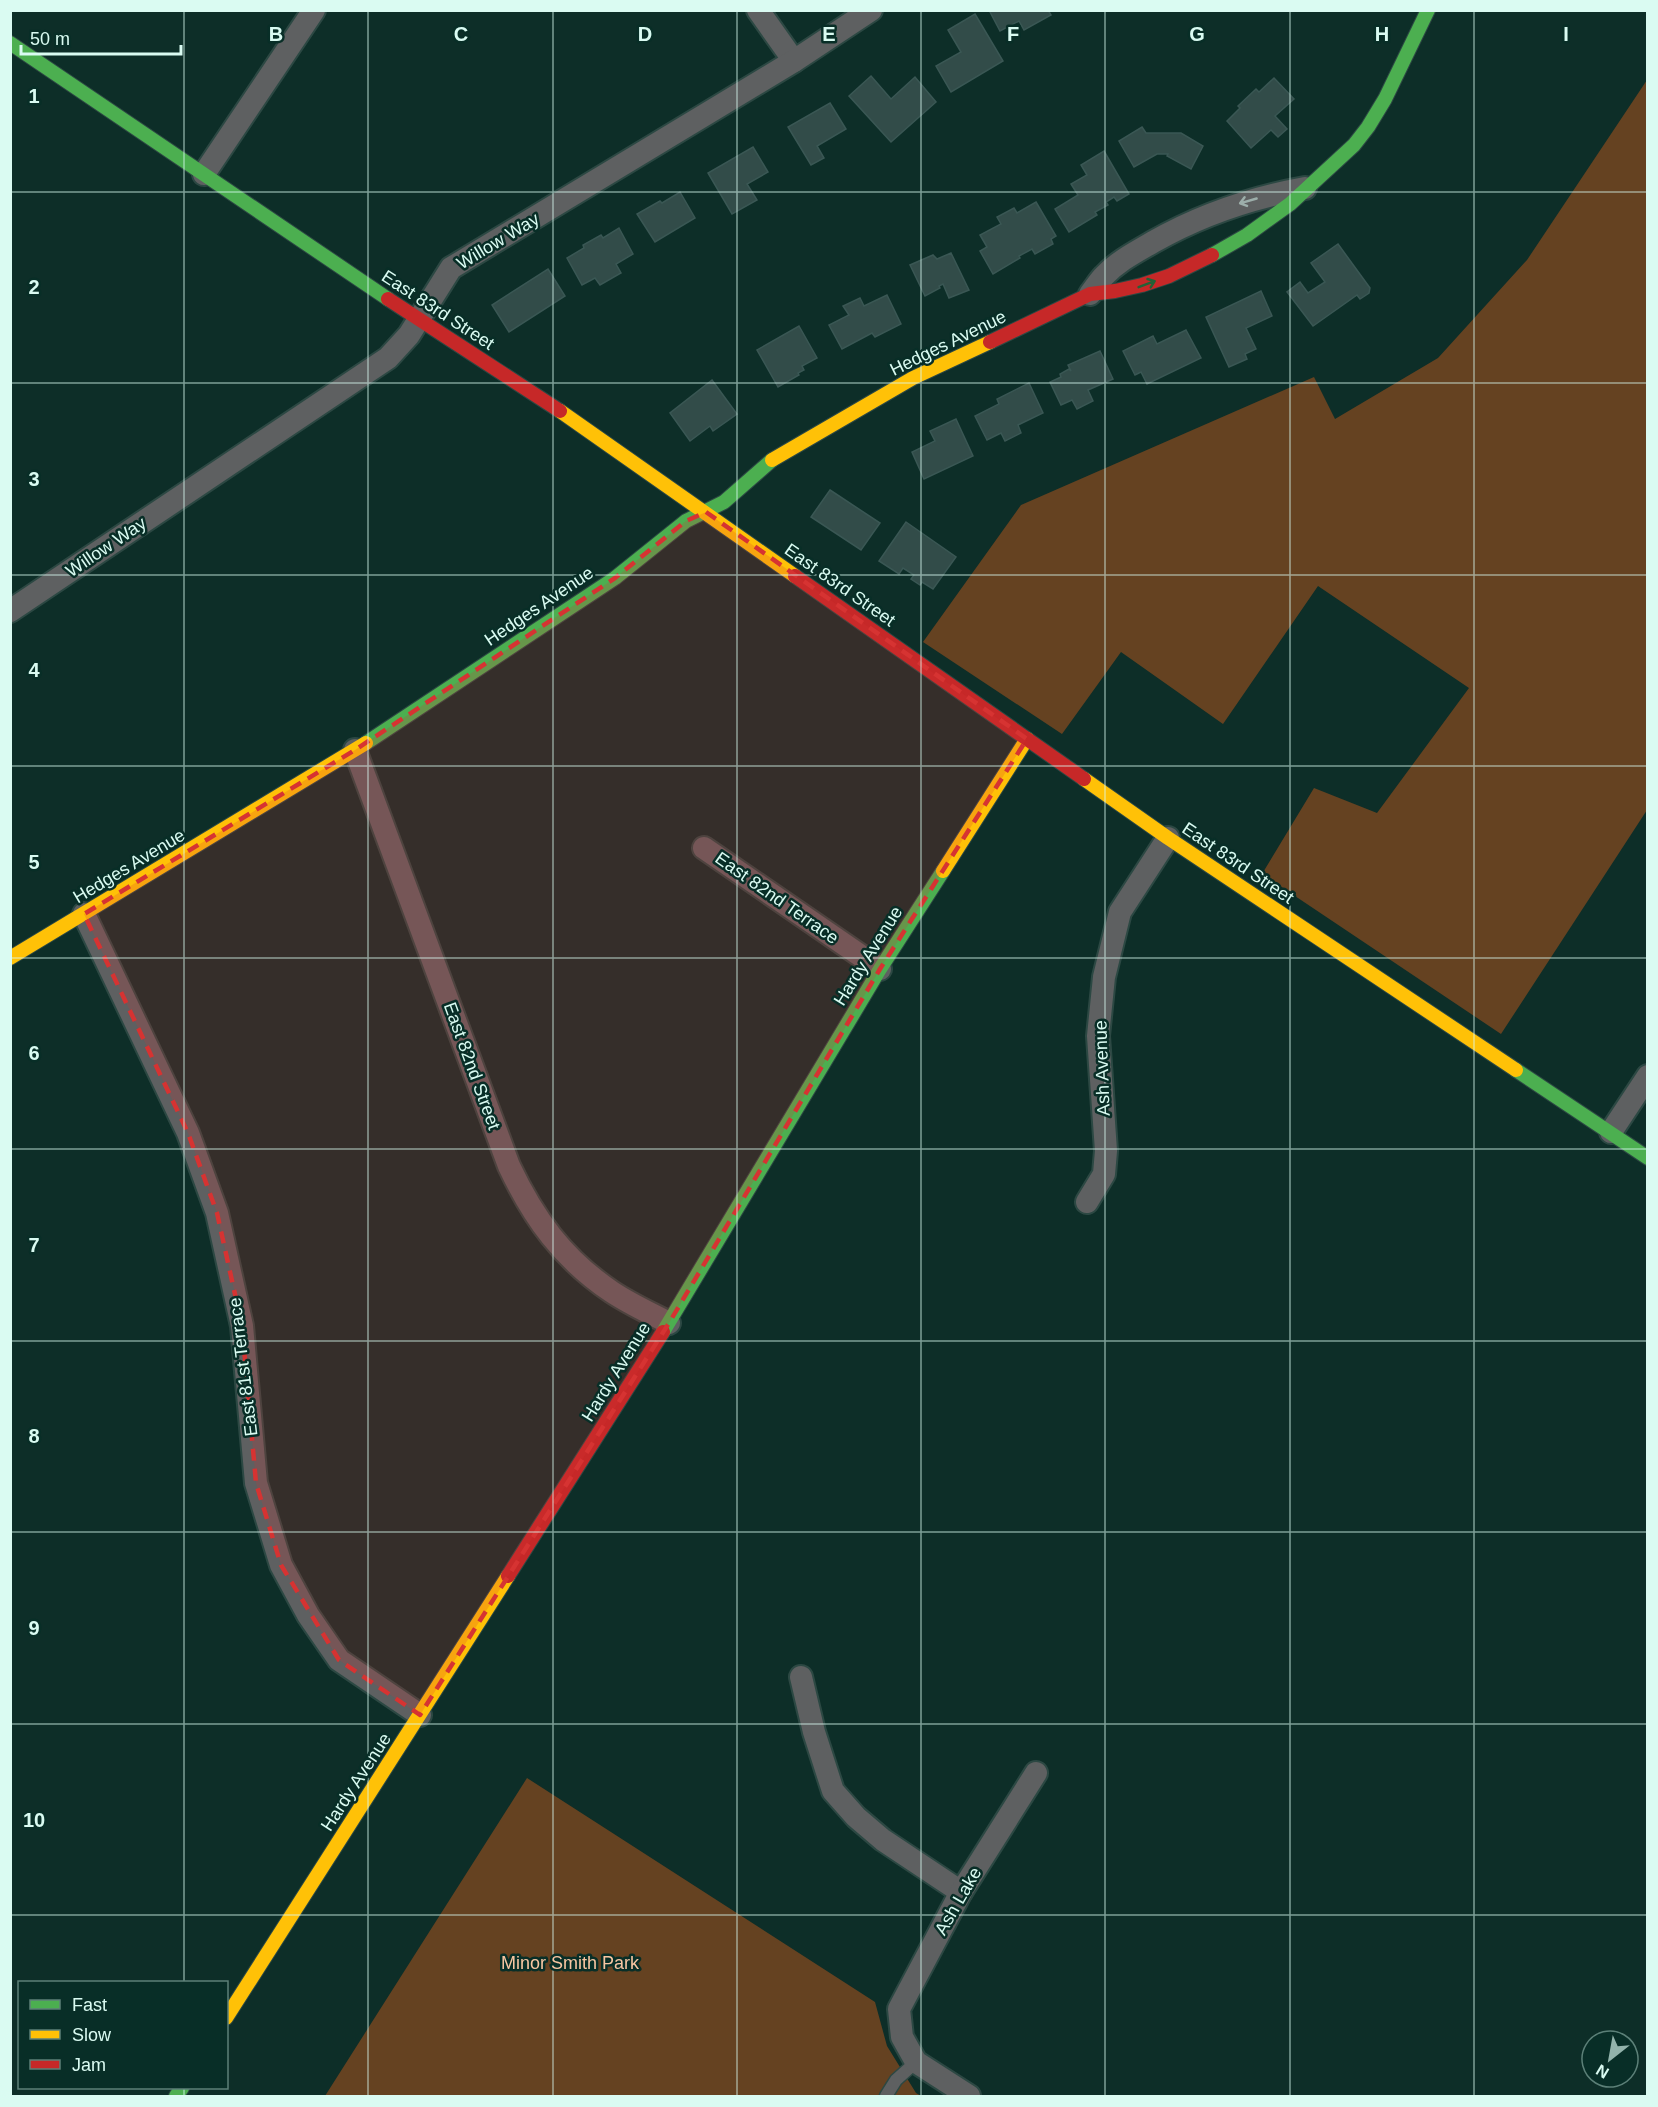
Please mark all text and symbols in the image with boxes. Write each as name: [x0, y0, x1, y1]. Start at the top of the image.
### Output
scale bar: [21, 18, 182, 56]
text: B: [269, 23, 283, 45]
text: C: [454, 23, 468, 45]
text: D: [638, 23, 652, 45]
text: E: [822, 23, 836, 45]
text: F: [1007, 23, 1019, 45]
text: G: [1189, 23, 1205, 45]
text: H: [1375, 23, 1389, 45]
text: I: [1563, 23, 1569, 45]
text: 50 m: [30, 29, 70, 49]
text: 1: [28, 85, 40, 107]
one-way arrow: [1239, 196, 1258, 207]
street label: Willow Way: [453, 209, 543, 273]
street label: East 83rd Street: [378, 266, 498, 354]
text: 2: [28, 276, 40, 298]
one-way arrow: [1138, 278, 1156, 289]
street label: Hedges Avenue: [887, 306, 1009, 380]
text: 3: [28, 468, 40, 490]
street label: Willow Way: [62, 513, 150, 581]
street label: East 83rd Street: [781, 540, 899, 630]
street label: Hedges Avenue: [481, 562, 597, 650]
text: 4: [28, 659, 40, 681]
street label: East 83rd Street: [1178, 818, 1298, 908]
street label: Hedges Avenue: [70, 825, 188, 907]
street label: East 82nd Terrace: [712, 848, 842, 948]
text: 5: [28, 851, 40, 873]
street label: Hardy Avenue: [830, 903, 906, 1009]
street label: East 82nd Street: [440, 1000, 504, 1132]
street label: Ash Avenue: [1090, 1020, 1114, 1116]
text: 6: [28, 1042, 40, 1064]
text: 7: [28, 1234, 40, 1256]
street label: East 81st Terrace: [225, 1296, 261, 1438]
street label: Hardy Avenue: [578, 1319, 654, 1425]
text: 8: [28, 1425, 40, 1447]
text: 9: [28, 1617, 40, 1639]
street label: Hardy Avenue: [317, 1729, 395, 1835]
text: 10: [23, 1809, 45, 1831]
street label: Ash Lake: [931, 1863, 985, 1939]
park label: Minor Smith Park: [501, 1953, 640, 1973]
legend: [18, 1981, 228, 2089]
text: Fast: [72, 1995, 107, 2015]
text: Slow: [72, 2025, 112, 2045]
north arrow: [1580, 2029, 1640, 2089]
text: Jam: [72, 2055, 106, 2075]
text: N: [1593, 2061, 1612, 2082]

